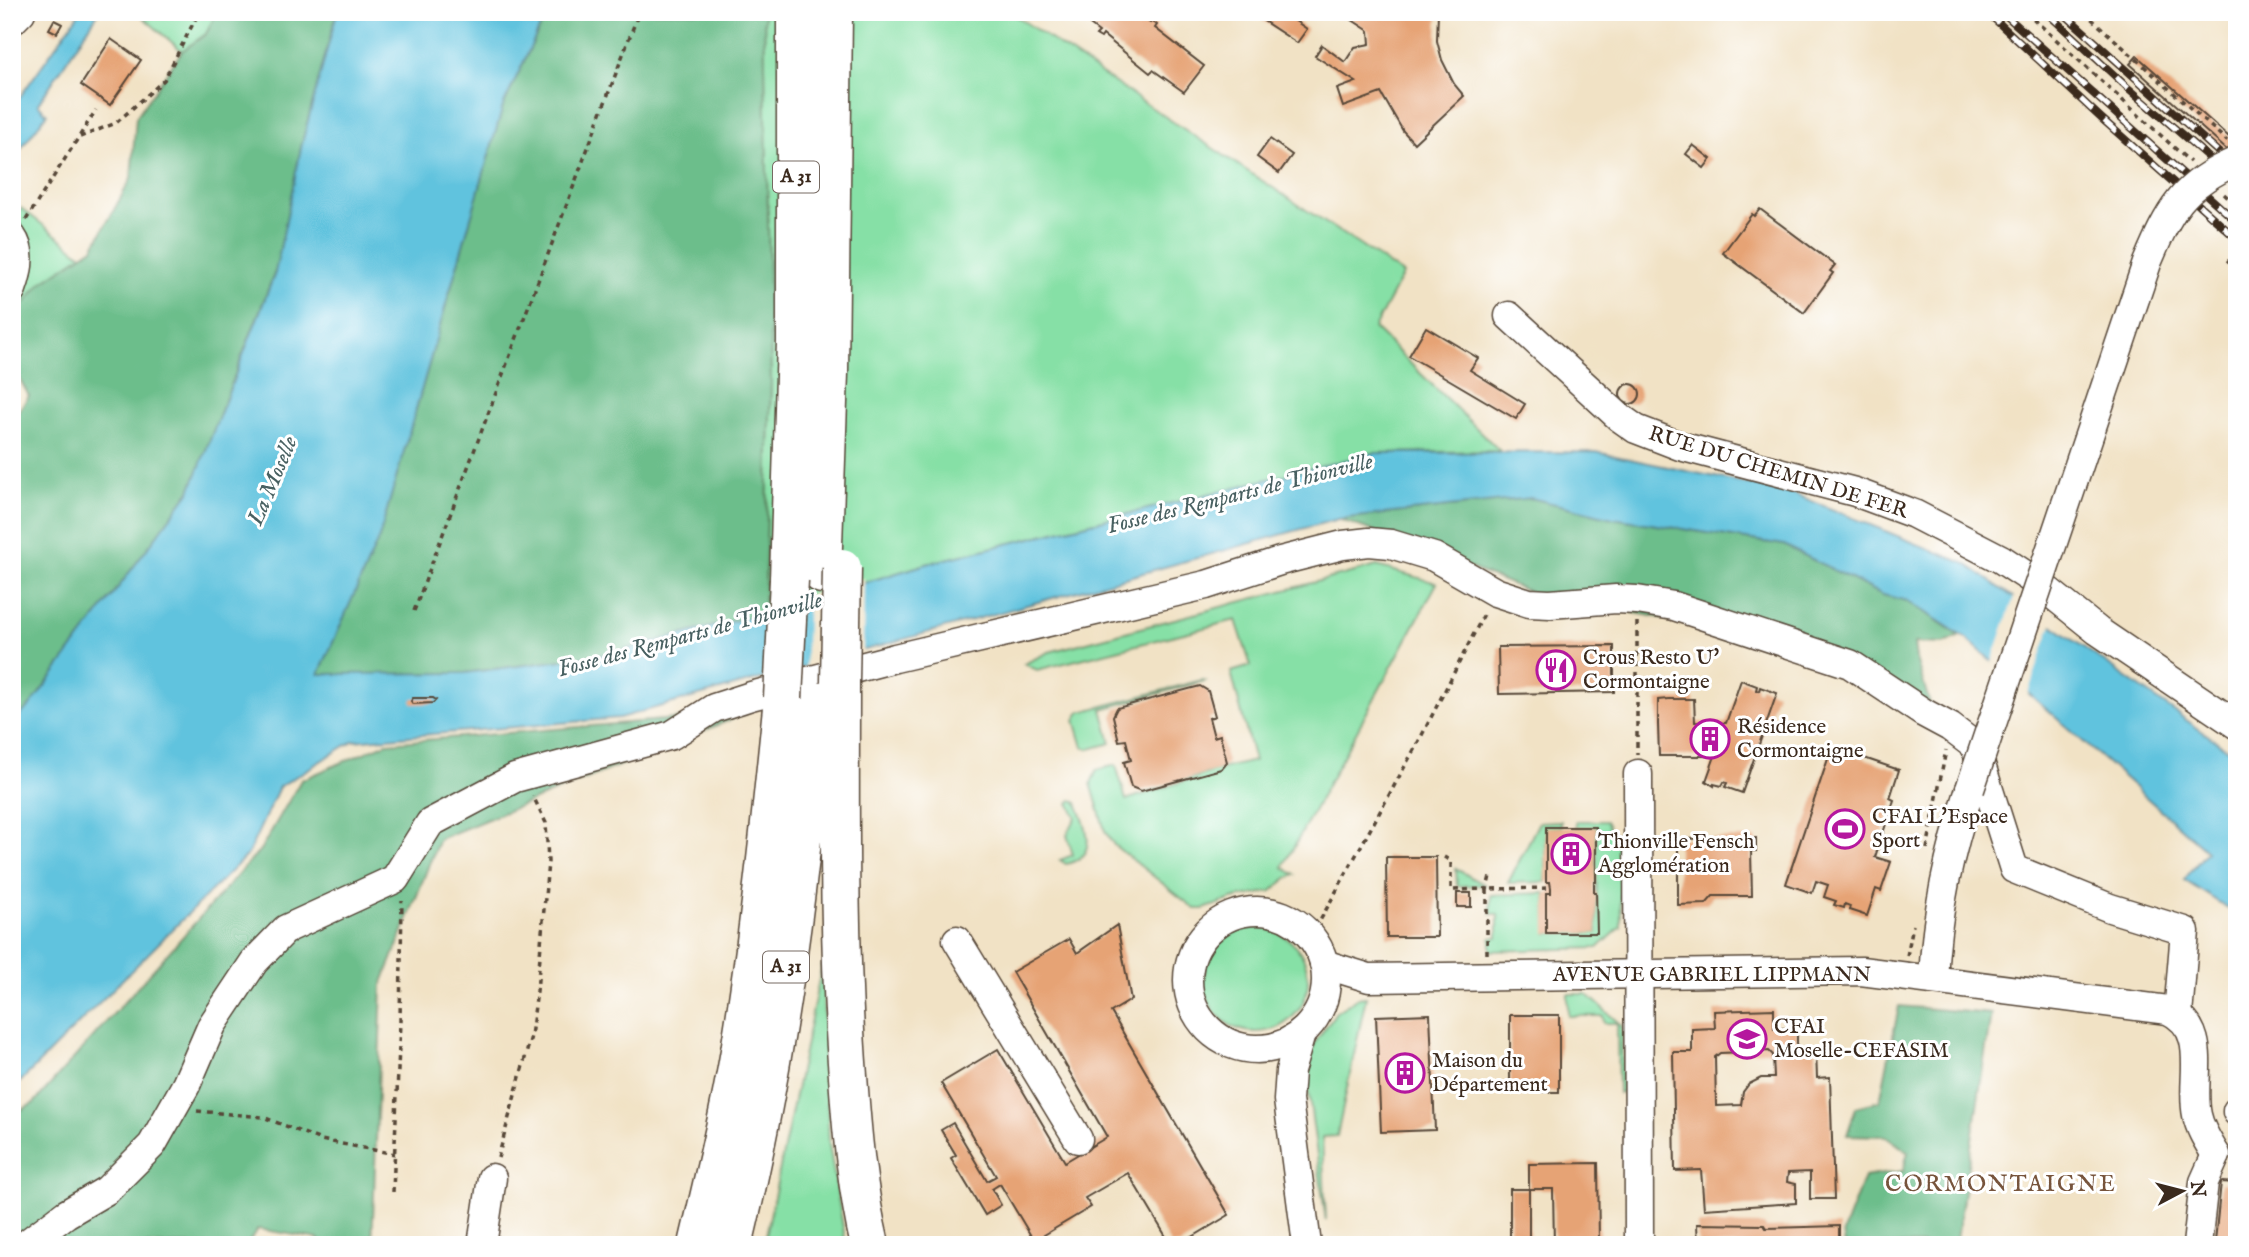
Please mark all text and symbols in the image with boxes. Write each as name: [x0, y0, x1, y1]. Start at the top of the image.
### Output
road number: A 31: [773, 162, 819, 192]
street label: RUE DU CHEMIN DE FER: [1645, 421, 1912, 526]
water label: La Moselle: [241, 432, 305, 531]
water label: Fosse des Remparts de Thionville: [1104, 447, 1376, 541]
water label: Fosse des Remparts de Thionville: [554, 586, 826, 684]
place label: Crous Resto U' Cormontaigne: [1583, 645, 1720, 696]
restaurant icon: Crous Resto U' Cormontaigne: [1535, 649, 1577, 691]
place label: Résidence Cormontaigne: [1737, 714, 1864, 765]
building icon: Résidence Cormontaigne: [1689, 718, 1731, 760]
place label: CFAI L'Espace Sport: [1872, 804, 2008, 855]
sports icon: CFAI L'Espace Sport: [1824, 808, 1866, 850]
place label: Thionville Fensch Agglomération: [1597, 829, 1754, 880]
building icon: Thionville Fensch Agglomération: [1550, 833, 1592, 875]
road number: A 31: [763, 951, 809, 982]
street label: AVENUE GABRIEL LIPPMANN: [1552, 962, 1871, 989]
place label: CFAI Moselle-CEFASIM: [1774, 1014, 1949, 1065]
school or university icon: CFAI Moselle-CEFASIM: [1726, 1018, 1768, 1060]
place label: Maison du Département: [1432, 1048, 1548, 1099]
building icon: Maison du Département: [1384, 1052, 1426, 1094]
north arrow: [2148, 1156, 2218, 1226]
district label: CORMONTAIGNE: [1885, 1170, 2117, 1199]
text: N: [2184, 1179, 2210, 1199]

